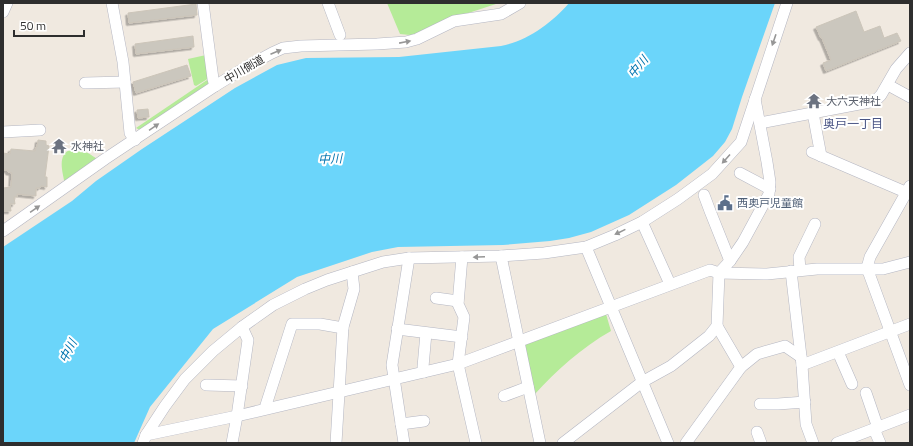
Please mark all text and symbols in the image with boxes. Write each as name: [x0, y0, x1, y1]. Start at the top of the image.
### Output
scale bar: [14, 12, 84, 38]
text: 50 m: [20, 16, 46, 35]
one-way arrow: [771, 34, 777, 46]
one-way arrow: [399, 38, 411, 44]
one-way arrow: [270, 48, 282, 54]
water label: 中川: [623, 50, 654, 82]
street label: 中川側道: [221, 51, 267, 87]
temple icon: 大六天神社: [805, 92, 823, 110]
place label: 大六天神社: [826, 93, 881, 109]
district label: 奥戸一丁目: [823, 114, 883, 133]
one-way arrow: [148, 123, 159, 131]
temple icon: 水神社: [50, 137, 68, 155]
place label: 水神社: [71, 138, 104, 154]
water label: 中川: [318, 149, 344, 168]
one-way arrow: [721, 154, 731, 164]
public building icon: 西奥戸児童館: [716, 194, 734, 212]
place label: 西奥戸児童館: [737, 195, 803, 211]
one-way arrow: [30, 205, 40, 213]
one-way arrow: [614, 229, 625, 236]
one-way arrow: [472, 254, 485, 260]
water label: 中川: [54, 334, 83, 366]

